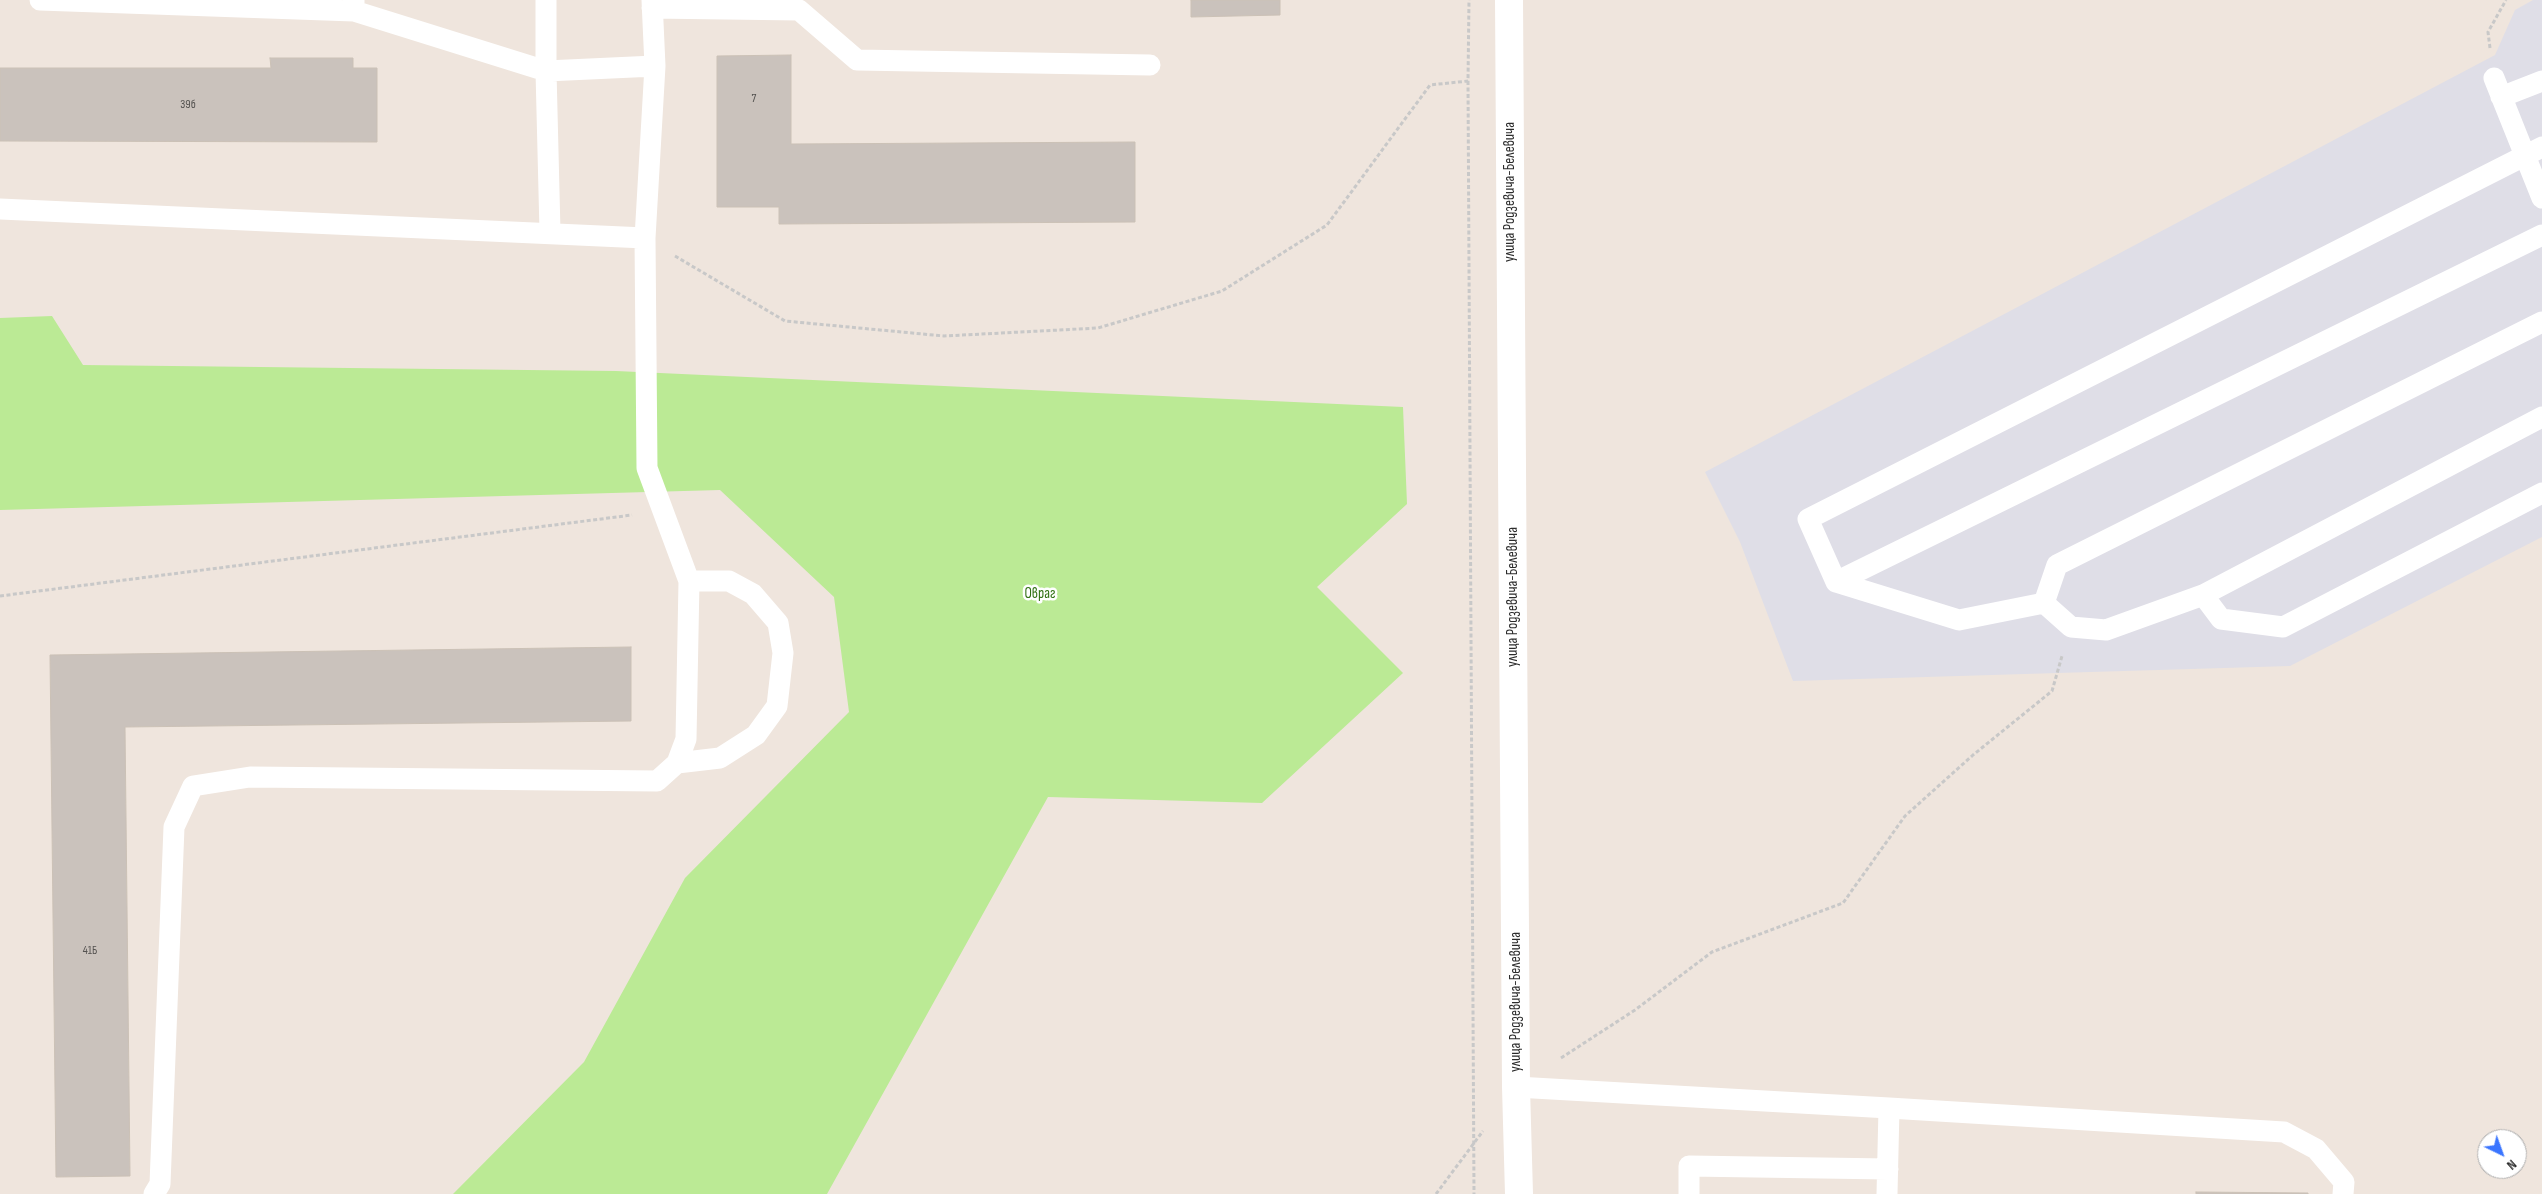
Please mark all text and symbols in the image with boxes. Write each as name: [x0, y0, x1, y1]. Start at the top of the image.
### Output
house number: 7: [752, 92, 756, 106]
house number: 39б: [180, 98, 196, 112]
street label: улица Родзевича-Белевича: [1501, 122, 1519, 262]
street label: улица Родзевича-Белевича: [1504, 527, 1522, 667]
park label: Овраг: [1024, 585, 1056, 603]
street label: улица Родзевича-Белевича: [1507, 932, 1525, 1072]
house number: 41Б: [83, 944, 97, 958]
north arrow: [2477, 1129, 2527, 1179]
text: N: [2503, 1156, 2520, 1174]

